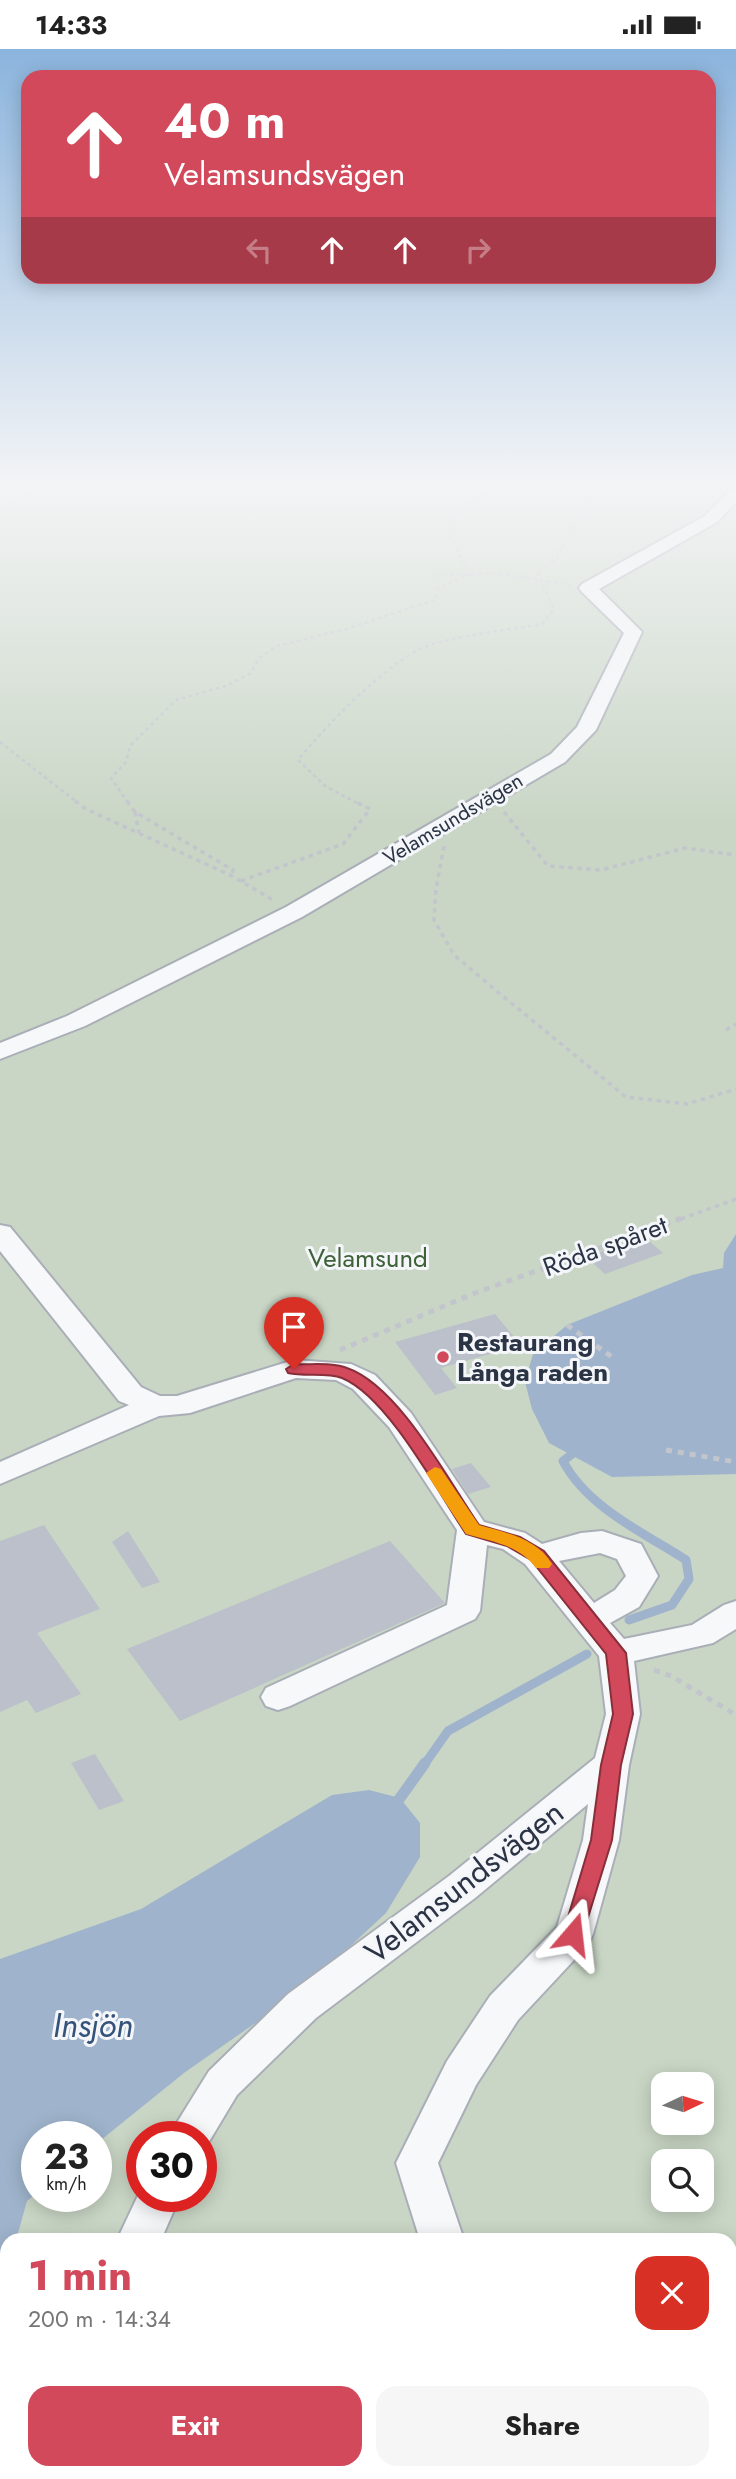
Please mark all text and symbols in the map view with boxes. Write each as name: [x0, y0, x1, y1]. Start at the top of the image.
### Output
text: 14:33: [35, 6, 107, 44]
text: 40 m: [164, 86, 286, 156]
icon: ahead: [49, 98, 140, 189]
text: Velamsundsvägen: [164, 151, 405, 197]
icon: left: [240, 231, 278, 269]
icon: ahead: [313, 231, 351, 269]
icon: ahead: [386, 231, 424, 269]
icon: right: [459, 231, 497, 269]
street label: Velamsundsvägen: [377, 765, 529, 873]
street label: Röda spåret: [537, 1206, 673, 1286]
park label: Velamsund: [308, 1239, 428, 1277]
pin: [264, 1297, 324, 1369]
icon: arrive: [275, 1308, 313, 1346]
place label: Restaurang Långa raden: [457, 1323, 608, 1391]
marker: Restaurang Långa raden: [435, 1349, 451, 1365]
street label: Velamsundsvägen: [355, 1790, 573, 1974]
position arrow: [536, 1897, 610, 1971]
water label: Insjön: [53, 2002, 133, 2049]
north arrow: [651, 2072, 714, 2135]
map controls: [651, 2072, 714, 2212]
speed limit sign: 30: [126, 2121, 217, 2212]
text: 23: [44, 2132, 89, 2182]
button: search: [651, 2149, 714, 2212]
text: km/h: [46, 2171, 87, 2197]
text: 1 min: [28, 2245, 132, 2306]
button: close: [635, 2256, 709, 2330]
text: 200 m · 14:34: [28, 2302, 171, 2336]
button: Exit: [28, 2386, 362, 2466]
button: Share: [376, 2386, 709, 2466]

